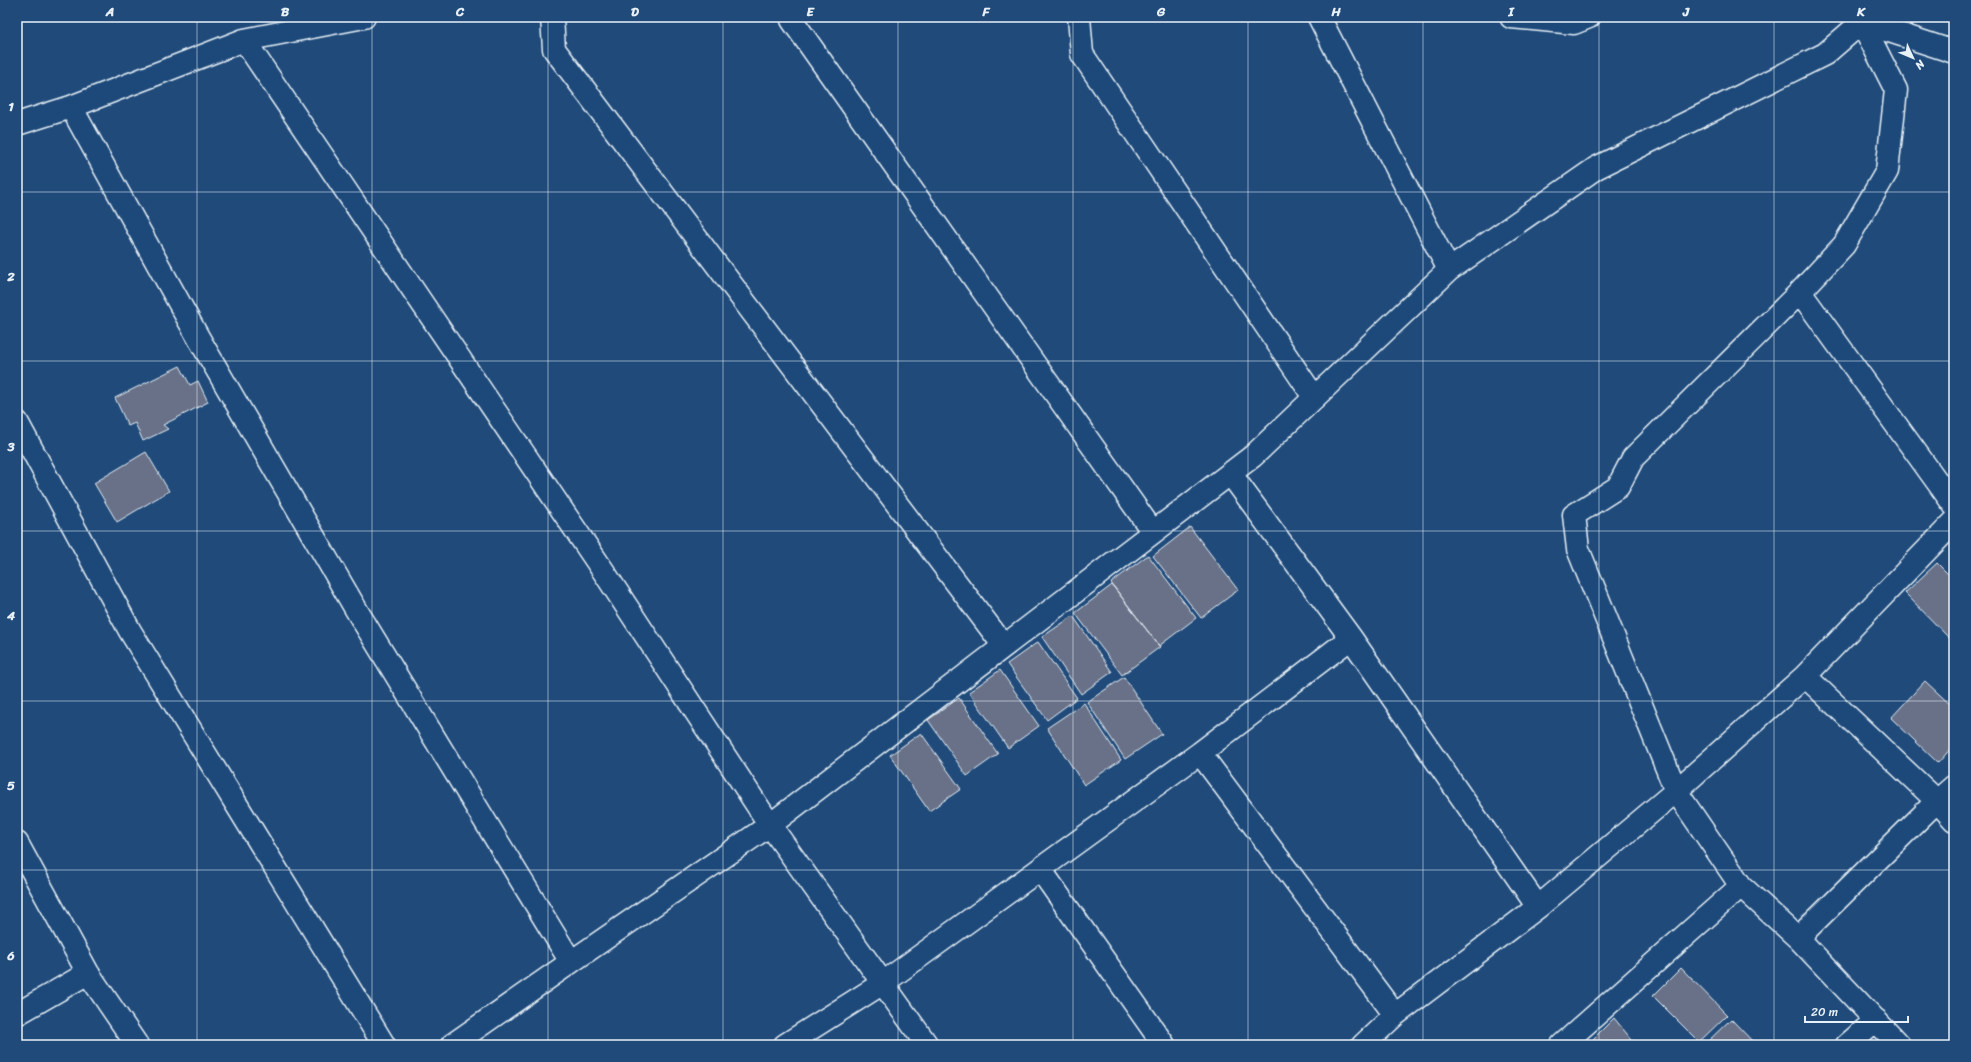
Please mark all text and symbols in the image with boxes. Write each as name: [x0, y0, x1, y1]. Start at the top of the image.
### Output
text: A: [105, 0, 114, 23]
text: B: [281, 0, 290, 23]
text: C: [455, 0, 465, 23]
text: D: [631, 0, 639, 23]
text: E: [806, 0, 815, 23]
text: F: [981, 0, 990, 23]
text: G: [1156, 0, 1166, 23]
text: H: [1330, 0, 1341, 23]
text: I: [1507, 0, 1515, 23]
text: J: [1682, 0, 1690, 23]
text: K: [1856, 0, 1866, 23]
north arrow: [1893, 38, 1933, 78]
text: N: [1910, 55, 1930, 74]
text: 1: [8, 95, 14, 118]
text: 2: [6, 265, 15, 288]
text: 3: [6, 435, 15, 458]
text: 4: [6, 604, 16, 627]
text: 5: [7, 774, 15, 797]
text: 6: [6, 944, 15, 967]
scale bar: [1805, 998, 1908, 1024]
text: 20 m: [1811, 1001, 1838, 1023]

